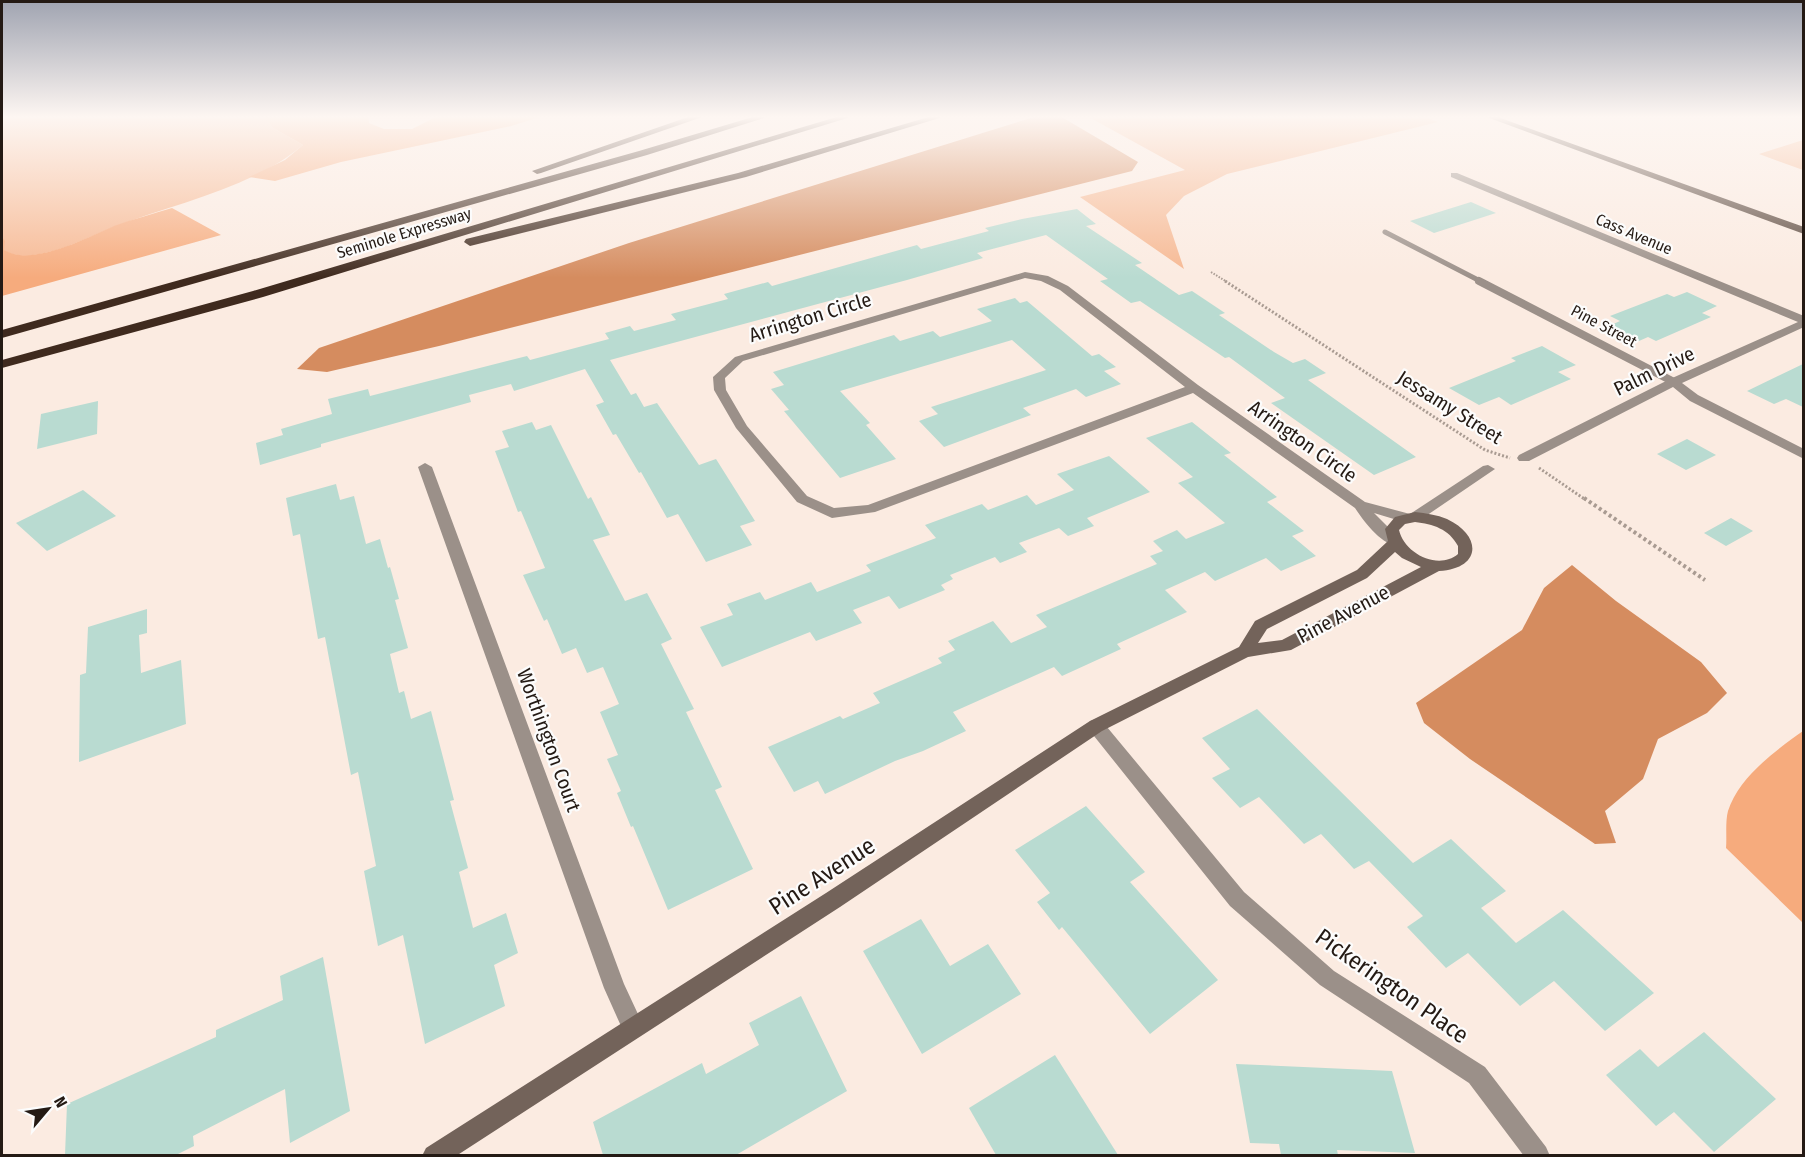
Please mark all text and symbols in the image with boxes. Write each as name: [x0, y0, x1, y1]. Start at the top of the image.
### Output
street label: Seminole Expressway: [335, 203, 474, 262]
street label: Cass Avenue: [1593, 209, 1675, 259]
street label: Arrington Circle: [746, 287, 874, 347]
street label: Pine Street: [1568, 301, 1641, 352]
street label: Palm Drive: [1610, 341, 1698, 401]
street label: Jessamy Street: [1393, 365, 1508, 449]
street label: Arrington Circle: [1244, 395, 1362, 487]
street label: Pine Avenue: [1293, 580, 1393, 648]
street label: Worthington Court: [512, 665, 586, 815]
street label: Pine Avenue: [764, 831, 880, 921]
street label: Pickerington Place: [1310, 923, 1474, 1049]
north arrow: [18, 1079, 78, 1139]
text: N: [50, 1093, 71, 1111]

